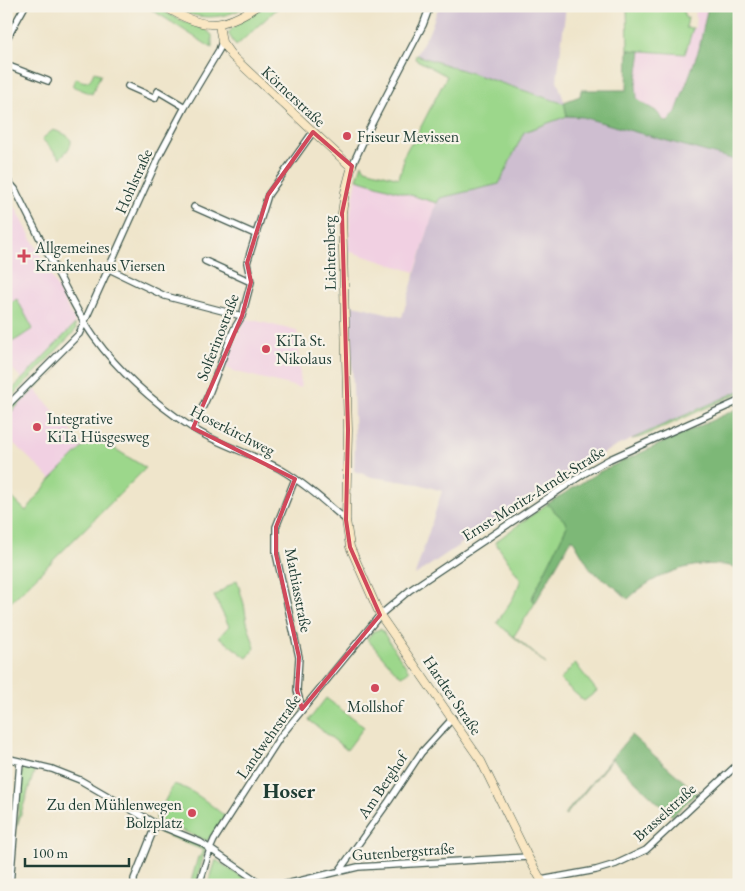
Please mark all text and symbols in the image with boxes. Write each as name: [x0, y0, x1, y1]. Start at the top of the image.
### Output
street label: Körnerstraße: [257, 61, 330, 131]
place label: Friseur Mevissen: [357, 126, 460, 147]
marker: Friseur Mevissen: [341, 130, 353, 142]
street label: Hohlstraße: [110, 145, 157, 217]
street label: Lichtenberg: [318, 215, 341, 290]
place label: Allgemeines Krankenhaus Viersen: [34, 237, 166, 276]
marker: Allgemeines Krankenhaus Viersen: [17, 249, 31, 263]
street label: Solferinostraße: [191, 291, 244, 384]
place label: KiTa St. Nikolaus: [276, 330, 332, 369]
marker: KiTa St. Nikolaus: [260, 343, 272, 355]
street label: Hoserkirchweg: [187, 400, 280, 461]
place label: Integrative KiTa Hüsgesweg: [47, 408, 150, 447]
marker: Integrative KiTa Hüsgesweg: [31, 421, 43, 433]
street label: Ernst-Moritz-Arndt-Straße: [458, 441, 609, 546]
street label: Mathiasstraße: [280, 546, 317, 634]
street label: Hardter Straße: [418, 652, 487, 739]
marker: Mollshof: [369, 682, 381, 694]
street label: Landwehrstraße: [231, 690, 305, 783]
place label: Mollshof: [347, 696, 405, 717]
street label: Am Berghof: [352, 746, 413, 823]
district label: Hoser: [263, 777, 315, 804]
street label: Brasselstraße: [628, 779, 700, 846]
place label: Zu den Mühlenwegen Bolzplatz: [47, 794, 183, 833]
marker: Zu den Mühlenwegen Bolzplatz: [186, 807, 198, 819]
scale bar: [25, 836, 129, 868]
street label: Gutenbergstraße: [351, 837, 455, 866]
text: 100 m: [32, 843, 69, 862]

